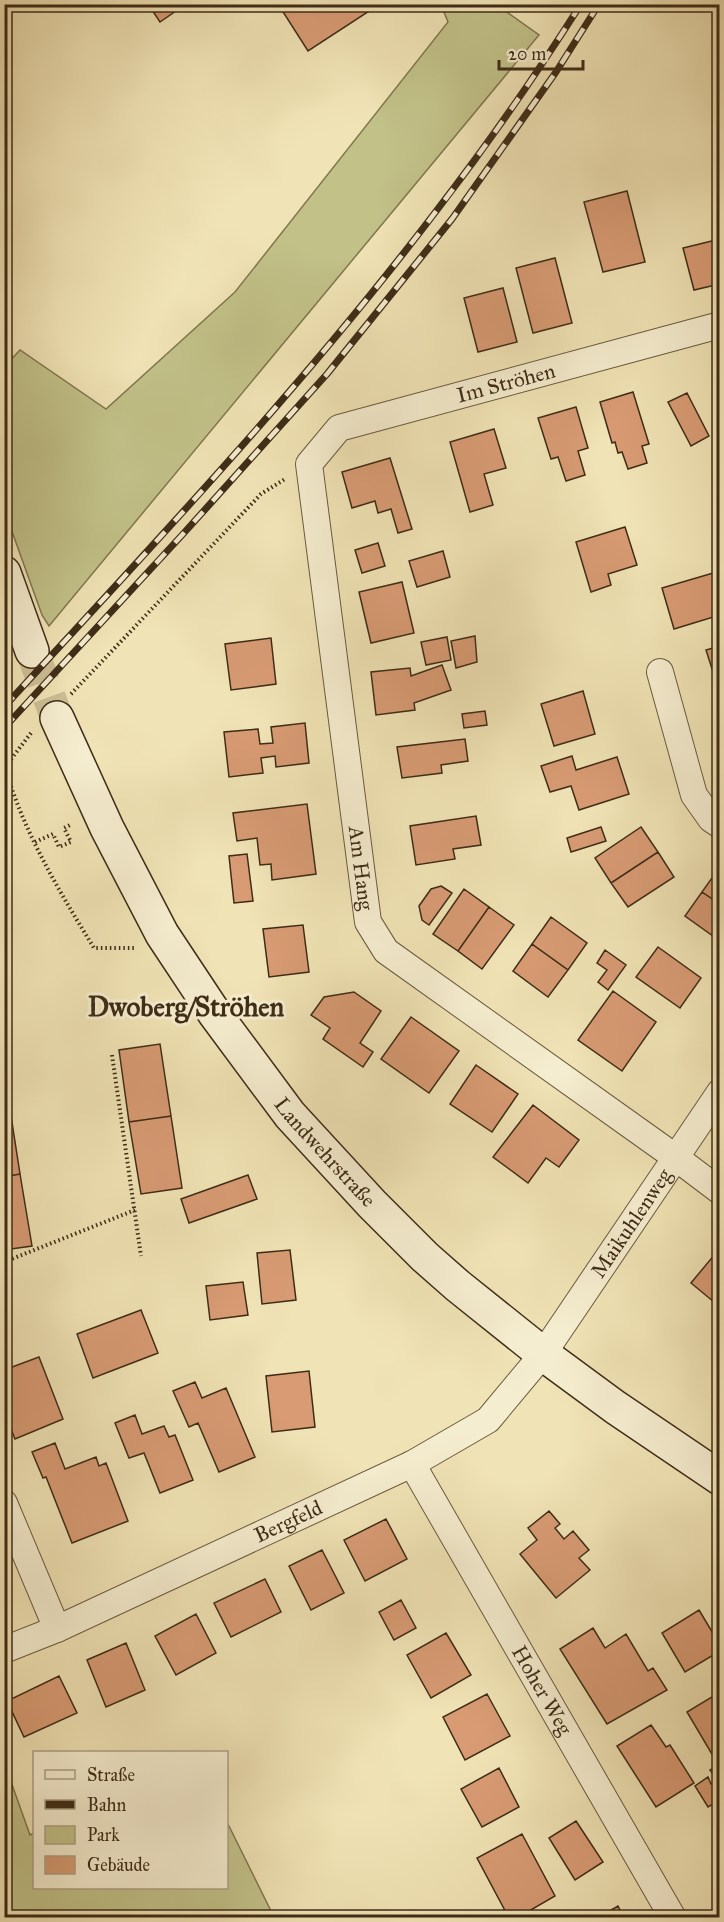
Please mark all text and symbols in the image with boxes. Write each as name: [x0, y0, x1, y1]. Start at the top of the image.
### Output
scale bar: [499, 33, 583, 71]
text: 20 m: [508, 43, 546, 65]
street label: Im Ströhen: [454, 357, 558, 409]
street label: Am Hang: [343, 824, 379, 912]
district label: Dwoberg/Ströhen: [88, 990, 285, 1024]
street label: Landwehrstraße: [268, 1092, 382, 1213]
street label: Maikuhlenweg: [585, 1163, 678, 1283]
street label: Bergfeld: [250, 1494, 327, 1549]
street label: Hoher Weg: [506, 1641, 578, 1740]
legend: [33, 1751, 228, 1889]
text: Straße: [87, 1764, 135, 1786]
text: Bahn: [87, 1794, 127, 1816]
text: Park: [87, 1824, 120, 1846]
text: Gebäude: [87, 1854, 150, 1876]

